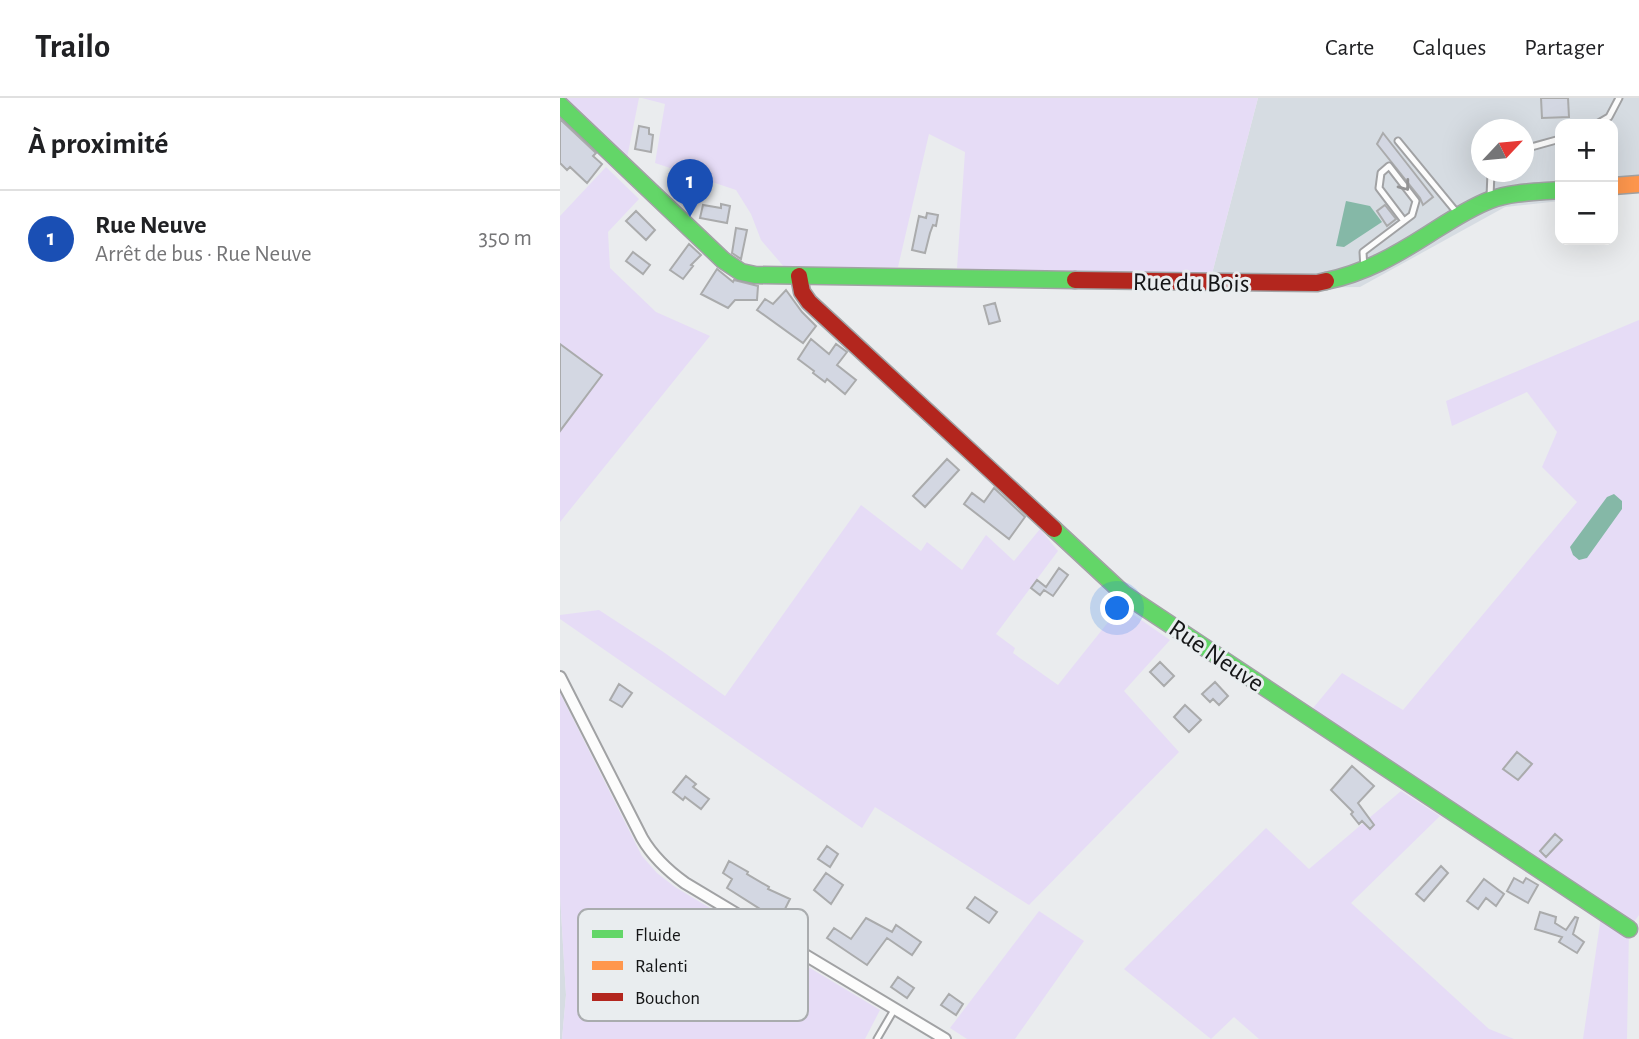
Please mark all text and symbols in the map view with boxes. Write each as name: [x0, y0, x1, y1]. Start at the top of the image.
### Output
text: Trailo: [35, 31, 110, 64]
text: Carte: [1325, 36, 1374, 60]
text: Calques: [1412, 36, 1486, 60]
text: Partager: [1524, 36, 1604, 60]
north arrow: [1471, 119, 1534, 182]
map controls: [1555, 119, 1618, 245]
button: +: [1555, 119, 1618, 182]
text: À proximité: [28, 129, 168, 159]
pin: 1: [667, 159, 713, 217]
one-way arrow: [1396, 179, 1409, 191]
button: −: [1555, 182, 1618, 245]
text: Rue Neuve: [95, 212, 206, 238]
text: 1: [47, 227, 55, 250]
text: 350 m: [479, 227, 532, 250]
text: Arrêt de bus · Rue Neuve: [95, 243, 312, 266]
street label: Rue du Bois: [1132, 269, 1250, 297]
your location: [1100, 591, 1134, 625]
street label: Rue Neuve: [1164, 615, 1269, 697]
legend: [578, 909, 808, 1021]
text: Fluide: [635, 926, 681, 945]
text: Ralenti: [635, 957, 688, 976]
text: Bouchon: [635, 989, 700, 1008]

